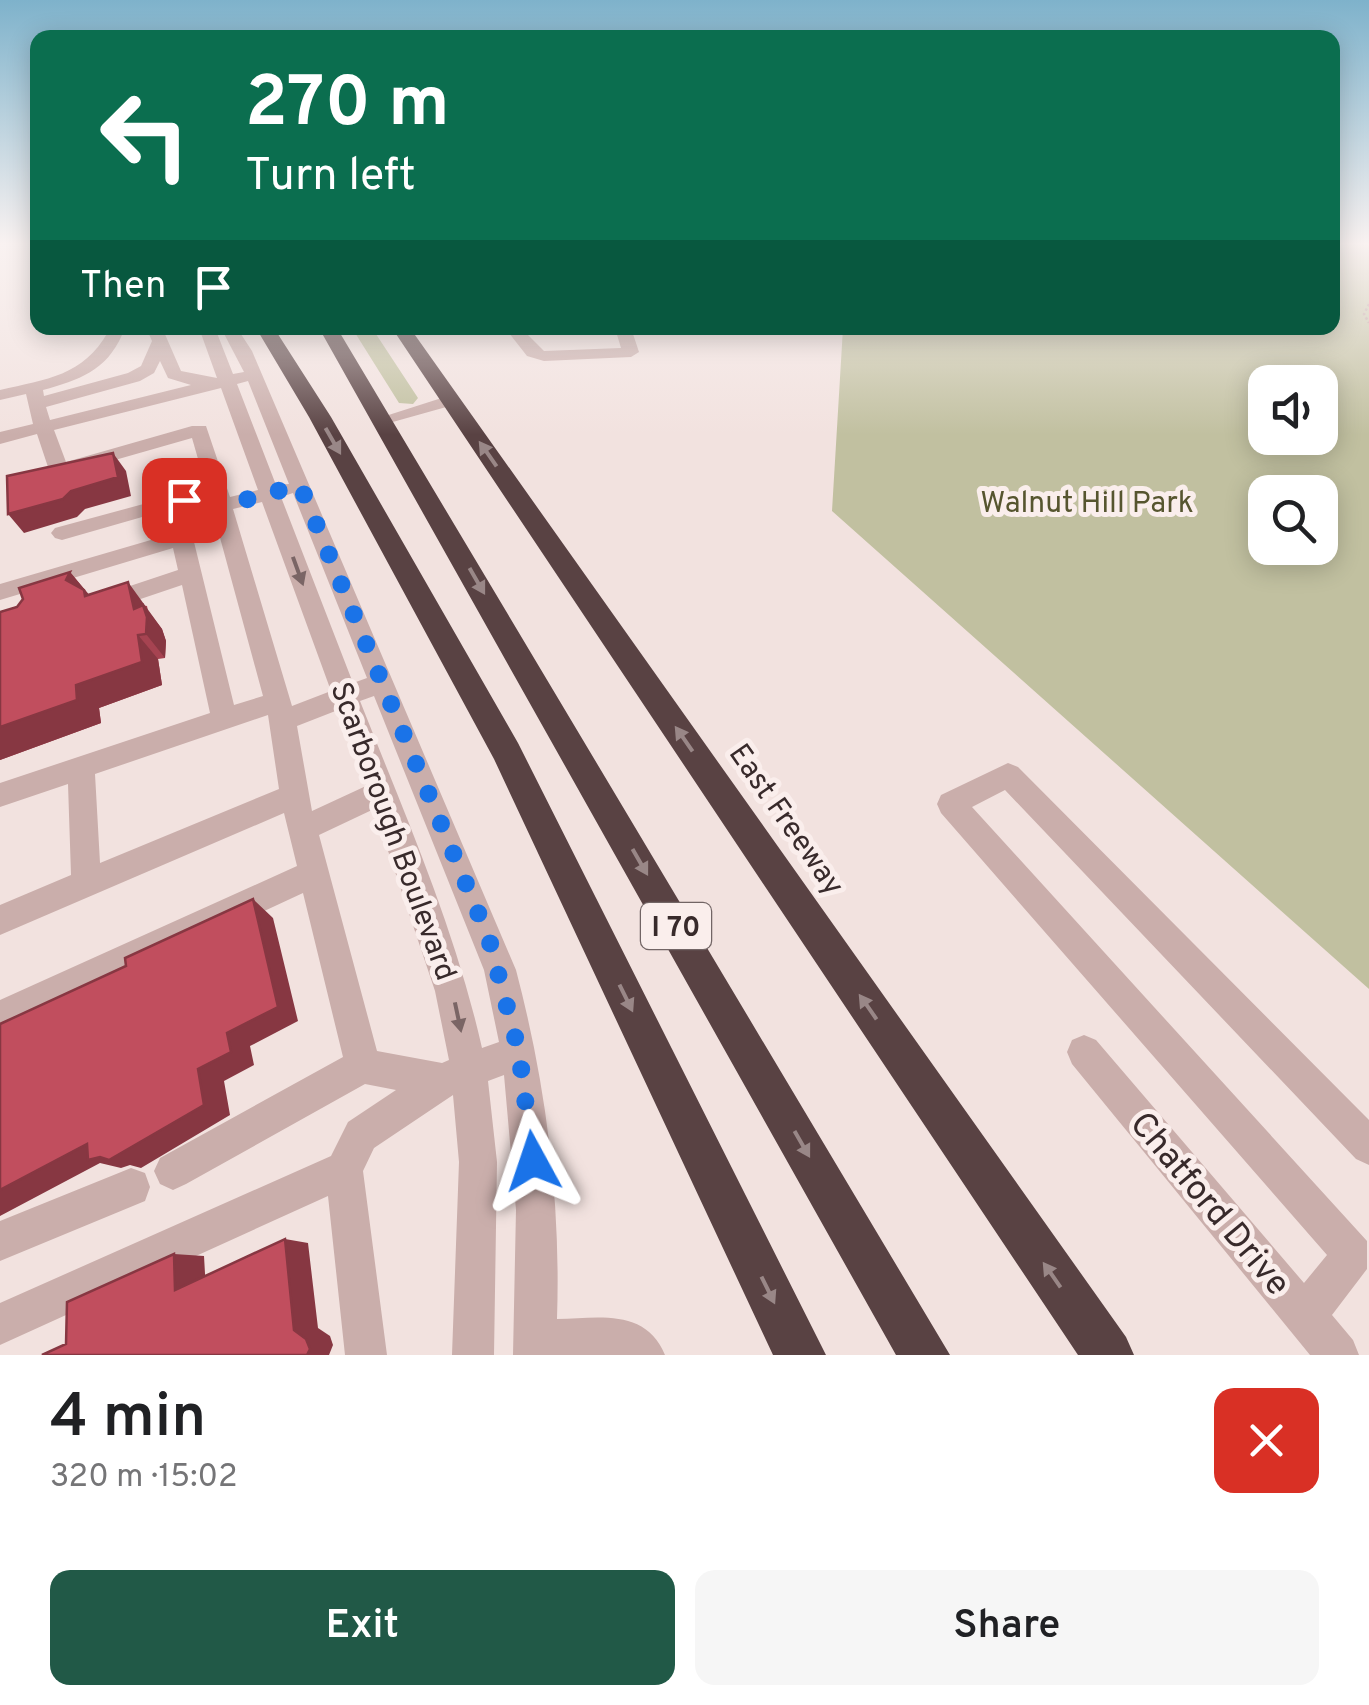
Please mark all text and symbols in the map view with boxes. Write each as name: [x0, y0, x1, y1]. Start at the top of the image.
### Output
text: 270 m: [245, 62, 450, 151]
icon: left: [80, 70, 210, 200]
text: Turn left: [245, 149, 416, 206]
icon: arrive: [186, 260, 241, 315]
text: Then: [80, 263, 166, 312]
map controls: [1248, 365, 1338, 565]
button: sound: [1248, 365, 1338, 455]
one-way arrow: [324, 427, 342, 455]
one-way arrow: [479, 441, 498, 468]
pin: [142, 458, 227, 543]
icon: arrive: [157, 473, 212, 528]
button: search: [1248, 475, 1338, 565]
park label: Walnut Hill Park: [980, 486, 1194, 523]
one-way arrow: [291, 556, 306, 586]
one-way arrow: [468, 567, 486, 595]
street label: Scarborough Boulevard: [320, 678, 463, 986]
one-way arrow: [675, 726, 694, 753]
street label: East Freeway: [719, 738, 851, 903]
one-way arrow: [631, 848, 648, 877]
road number: I 70: [641, 903, 711, 949]
one-way arrow: [618, 984, 635, 1013]
one-way arrow: [859, 994, 878, 1021]
one-way arrow: [451, 1002, 466, 1033]
street label: Chatford Drive: [1119, 1104, 1299, 1306]
position arrow: [481, 1109, 585, 1213]
one-way arrow: [793, 1130, 810, 1158]
one-way arrow: [1043, 1261, 1062, 1288]
one-way arrow: [759, 1276, 776, 1305]
text: 4 min: [50, 1382, 206, 1458]
button: close: [1214, 1388, 1319, 1493]
text: 320 m · 15:02: [50, 1458, 238, 1498]
button: Exit: [50, 1570, 675, 1685]
button: Share: [695, 1570, 1319, 1685]

